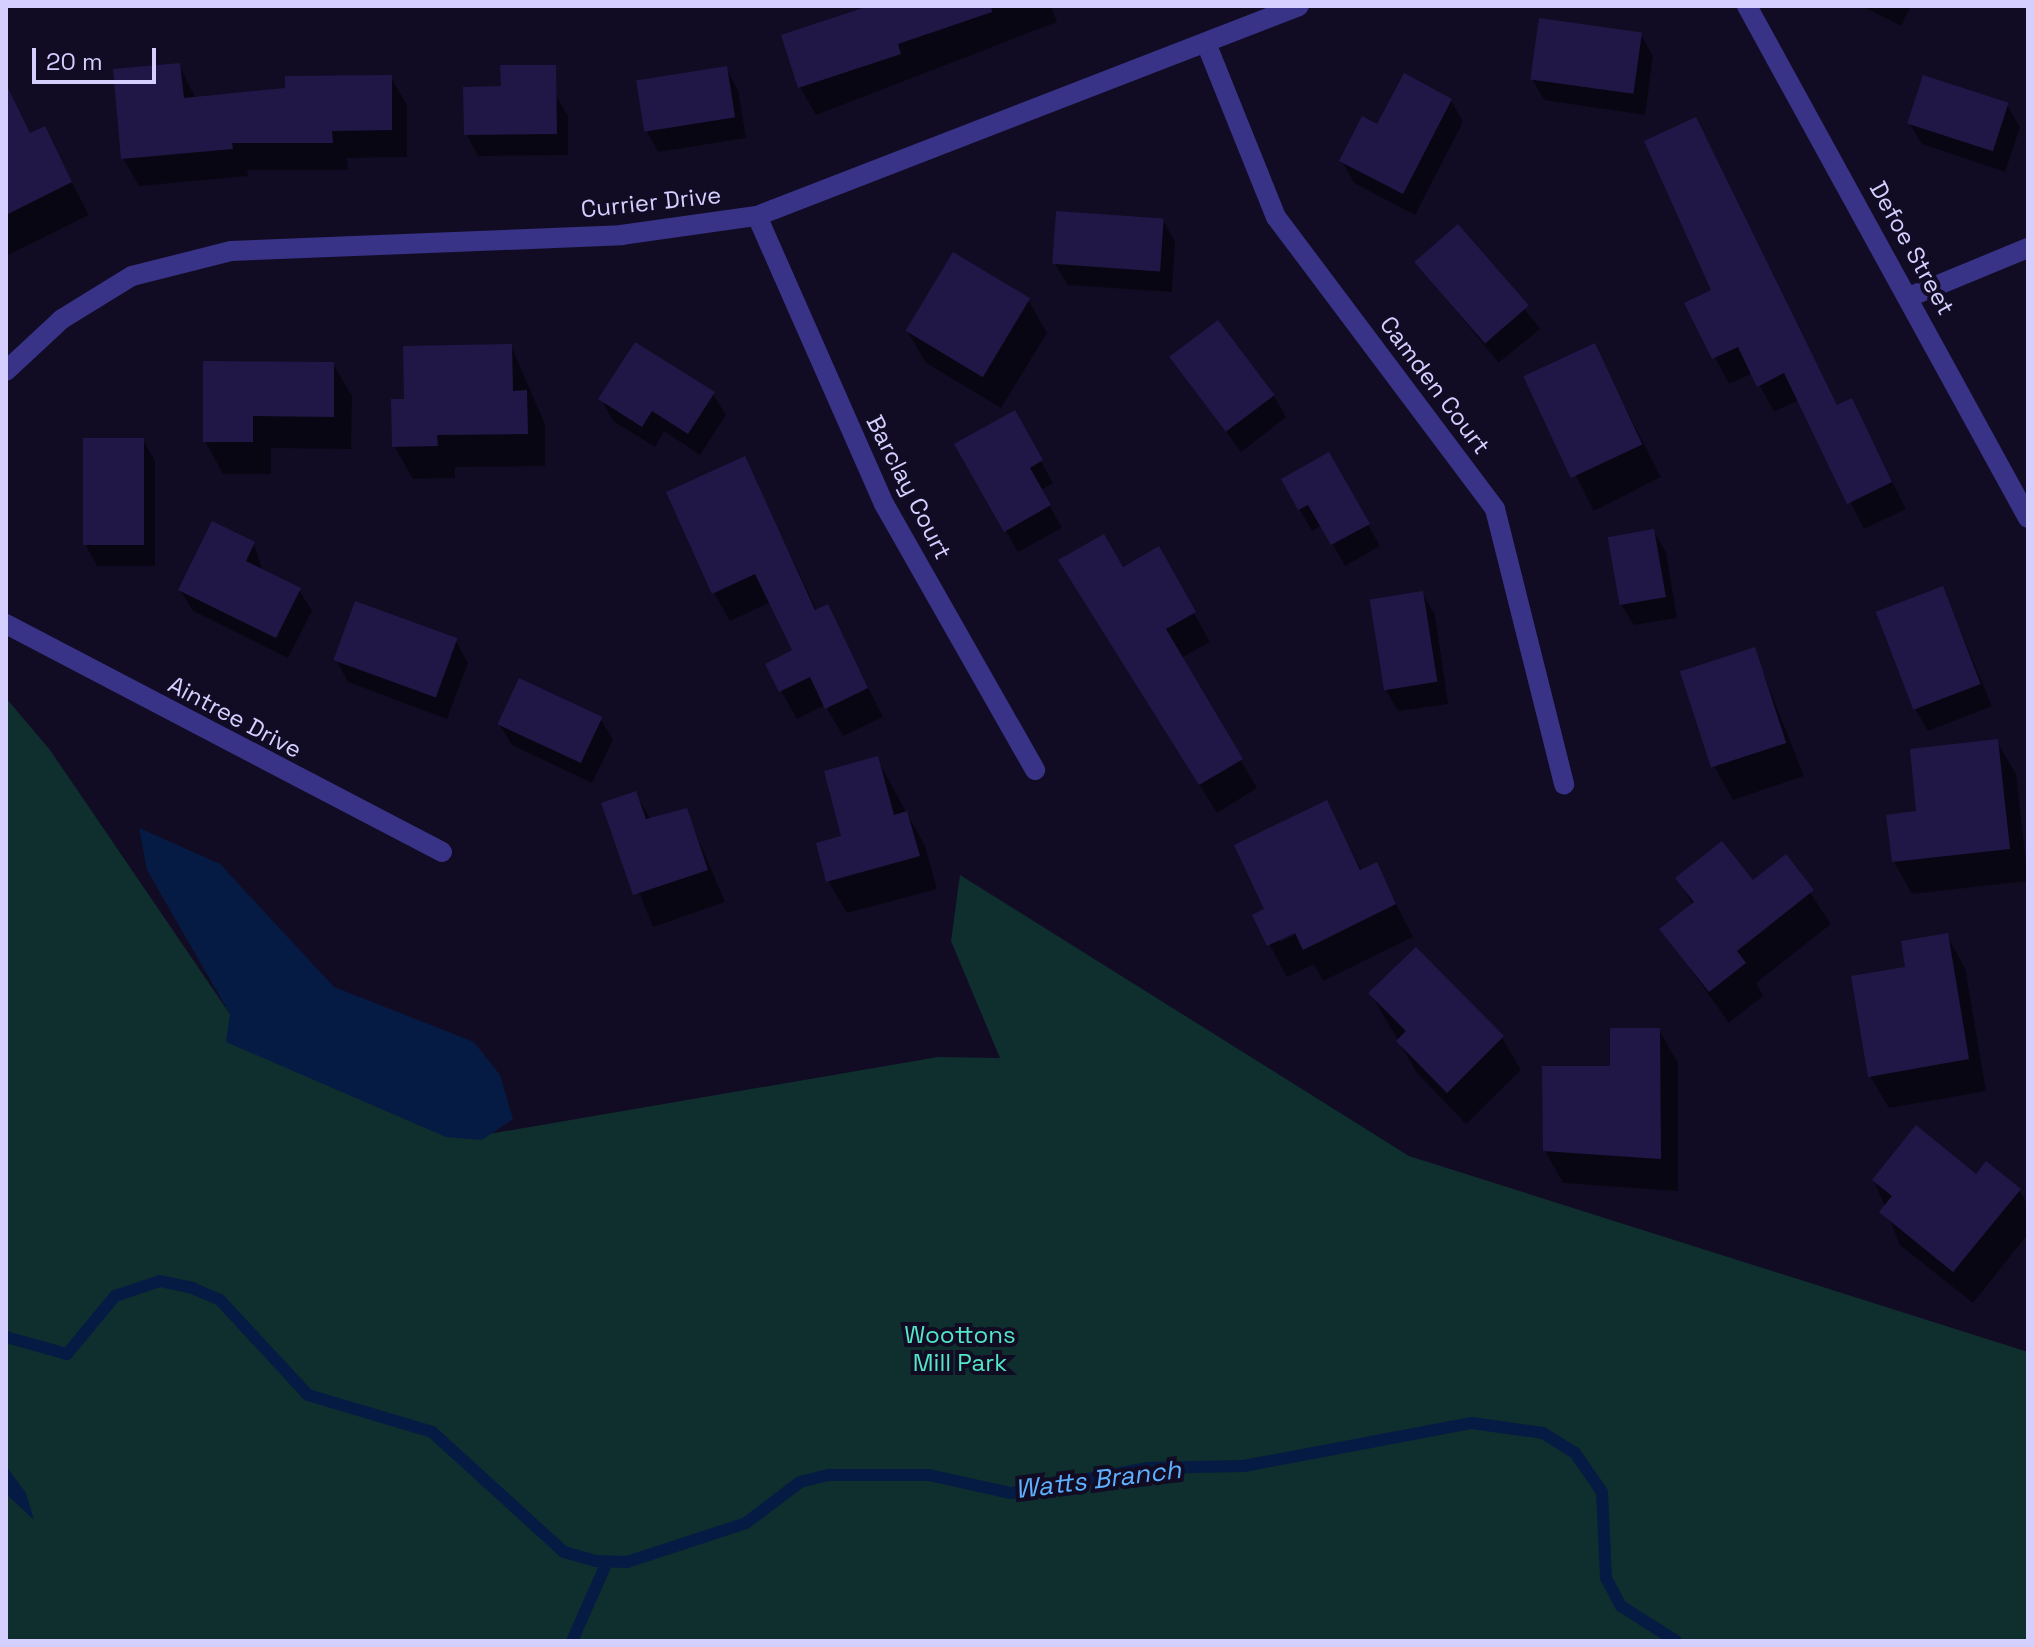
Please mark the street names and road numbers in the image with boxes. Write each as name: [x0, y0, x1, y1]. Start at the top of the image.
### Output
street label: Defoe Street: [1863, 176, 1961, 320]
street label: Currier Drive: [579, 180, 723, 224]
street label: Camden Court: [1374, 310, 1496, 460]
street label: Barclay Court: [860, 410, 958, 564]
street label: Aintree Drive: [163, 670, 307, 764]

